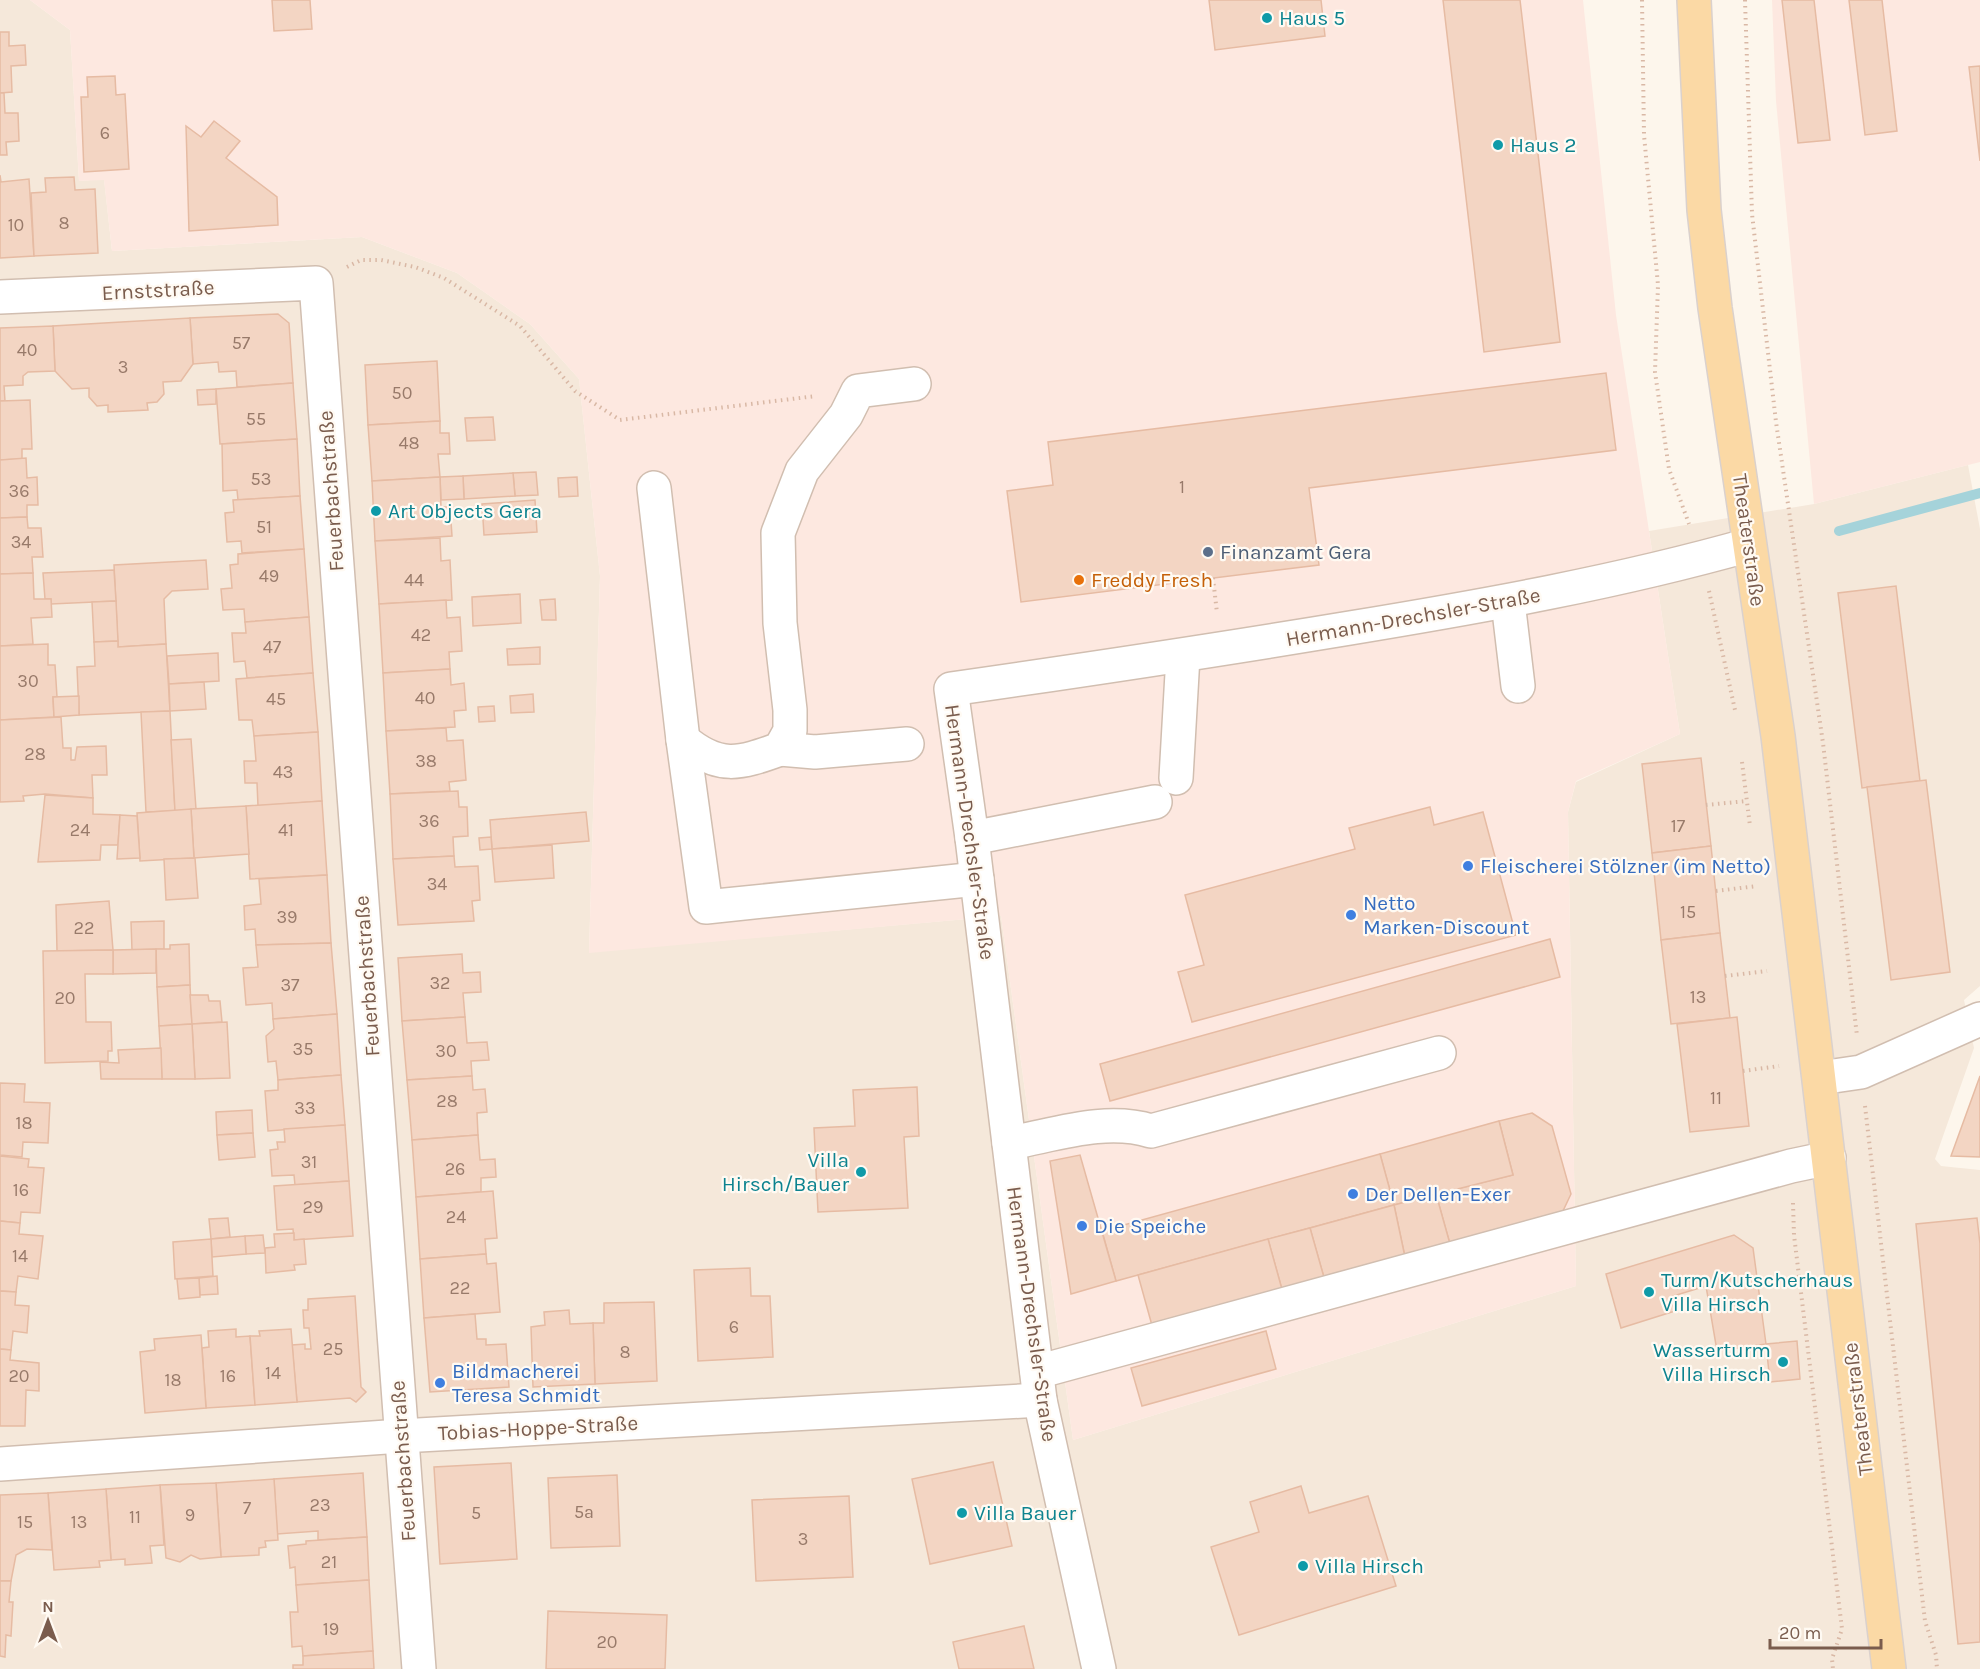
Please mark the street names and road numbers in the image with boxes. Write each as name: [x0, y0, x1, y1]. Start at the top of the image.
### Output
street label: Ernststraße: [101, 275, 215, 305]
street label: Feuerbachstraße: [313, 410, 349, 572]
street label: Theaterstraße: [1728, 472, 1770, 608]
street label: Hermann-Drechsler-Straße: [1284, 583, 1542, 651]
street label: Hermann-Drechsler-Straße: [940, 703, 1000, 961]
street label: Feuerbachstraße: [349, 895, 385, 1057]
street label: Hermann-Drechsler-Straße: [1002, 1185, 1062, 1443]
street label: Theaterstraße: [1838, 1341, 1878, 1477]
street label: Feuerbachstraße: [385, 1380, 421, 1542]
street label: Tobias-Hoppe-Straße: [437, 1411, 639, 1445]

